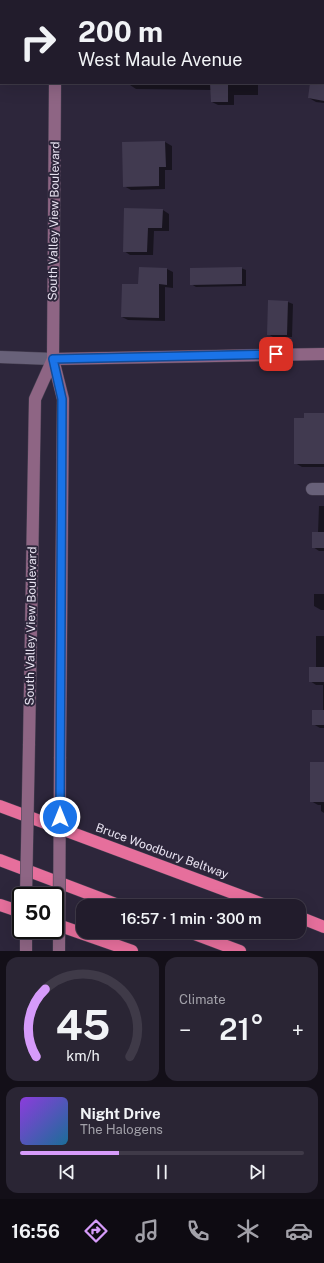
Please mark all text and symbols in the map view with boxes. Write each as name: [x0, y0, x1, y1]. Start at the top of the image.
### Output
text: 200 m: [78, 15, 163, 48]
icon: right: [12, 16, 64, 68]
text: West Maule Avenue: [78, 49, 242, 70]
street label: South Valley View Boulevard: [46, 141, 62, 301]
pin: [259, 337, 293, 371]
icon: arrive: [265, 343, 287, 365]
street label: South Valley View Boulevard: [23, 546, 39, 706]
position arrow: [39, 796, 81, 838]
street label: Bruce Woodbury Beltway: [94, 820, 231, 882]
speed limit sign: 50: [12, 887, 64, 939]
text: 16:57 · 1 min · 300 m: [121, 910, 261, 927]
text: Climate: [179, 992, 226, 1007]
text: 45: [55, 1000, 110, 1049]
text: 21°: [219, 1011, 264, 1047]
text: −: [179, 1017, 191, 1043]
text: +: [292, 1017, 304, 1043]
text: km/h: [66, 1047, 99, 1064]
text: Night Drive: [80, 1105, 161, 1122]
text: The Halogens: [80, 1122, 163, 1137]
icon: previous: [56, 1161, 78, 1183]
icon: pause: [151, 1161, 173, 1183]
icon: next: [246, 1161, 268, 1183]
icon: directions: [82, 1217, 110, 1245]
icon: music: [133, 1217, 161, 1245]
icon: phone: [184, 1217, 212, 1245]
icon: climate: [234, 1217, 262, 1245]
icon: car: [285, 1217, 313, 1245]
text: 16:56: [11, 1221, 60, 1242]

